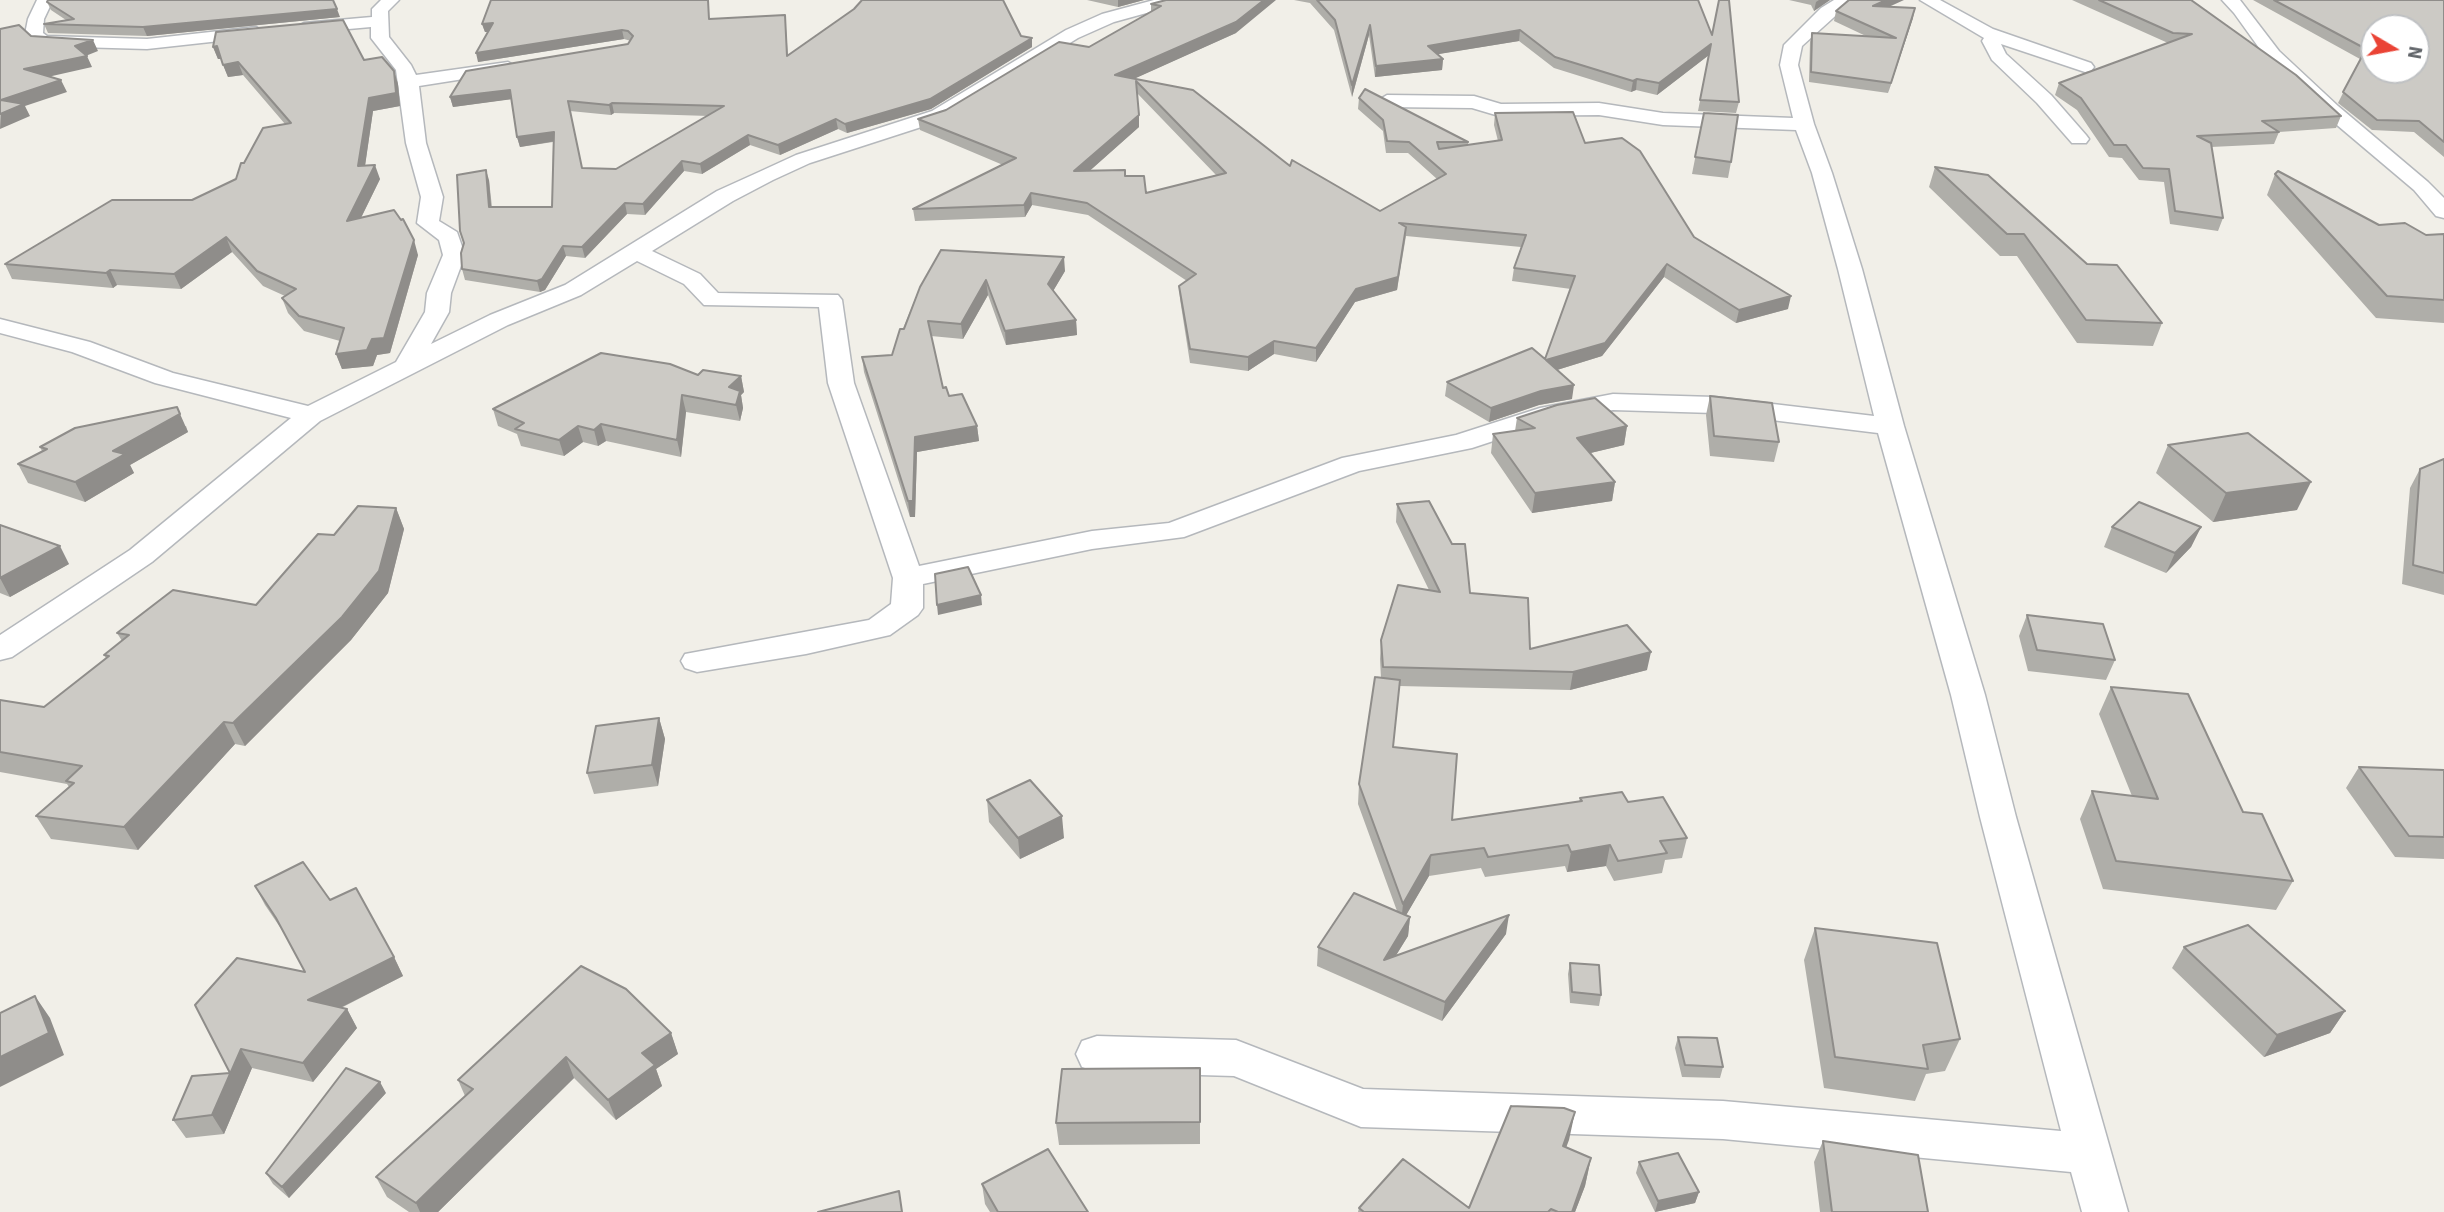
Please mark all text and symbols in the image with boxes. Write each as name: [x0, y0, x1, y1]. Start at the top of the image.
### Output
north arrow: [2360, 14, 2430, 84]
text: N: [2400, 44, 2429, 61]

